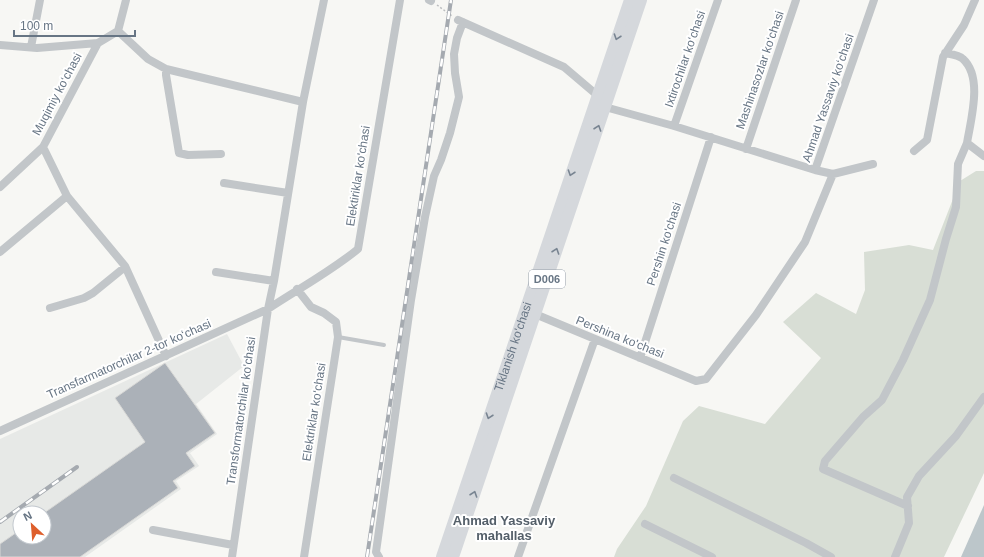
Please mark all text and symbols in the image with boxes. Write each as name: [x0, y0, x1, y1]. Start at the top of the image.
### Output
street label: Ixtirochilar ko‘chasi: [662, 9, 708, 109]
street label: Mashinasozlar ko‘chasi: [733, 9, 787, 131]
scale bar: [14, 12, 135, 38]
text: 100 m: [20, 19, 53, 33]
street label: Ahmad Yassaviy ko‘chasi: [799, 32, 857, 164]
one-way arrow: [613, 33, 622, 40]
street label: Muqimiy ko‘chasi: [29, 50, 85, 138]
one-way arrow: [593, 124, 601, 131]
street label: Elektiriklar ko'chasi: [343, 125, 373, 227]
one-way arrow: [567, 170, 576, 177]
street label: Pershin ko'chasi: [644, 200, 684, 288]
one-way arrow: [551, 248, 560, 255]
road number: D006: [529, 270, 565, 288]
street label: Tiklanish ko'chasi: [491, 300, 535, 393]
street label: Pershina ko'chasi: [574, 313, 666, 361]
street label: Transfarmatorchilar 2-tor koʻchasi: [45, 316, 213, 402]
street label: Transformatorchilar ko'chasi: [224, 336, 258, 486]
street label: Elektriklar ko‘chasi: [299, 362, 329, 462]
one-way arrow: [486, 412, 494, 419]
one-way arrow: [470, 490, 478, 497]
north arrow: [12, 505, 52, 545]
text: N: [21, 509, 34, 523]
district label: Ahmad Yassaviy mahallas: [453, 513, 556, 543]

